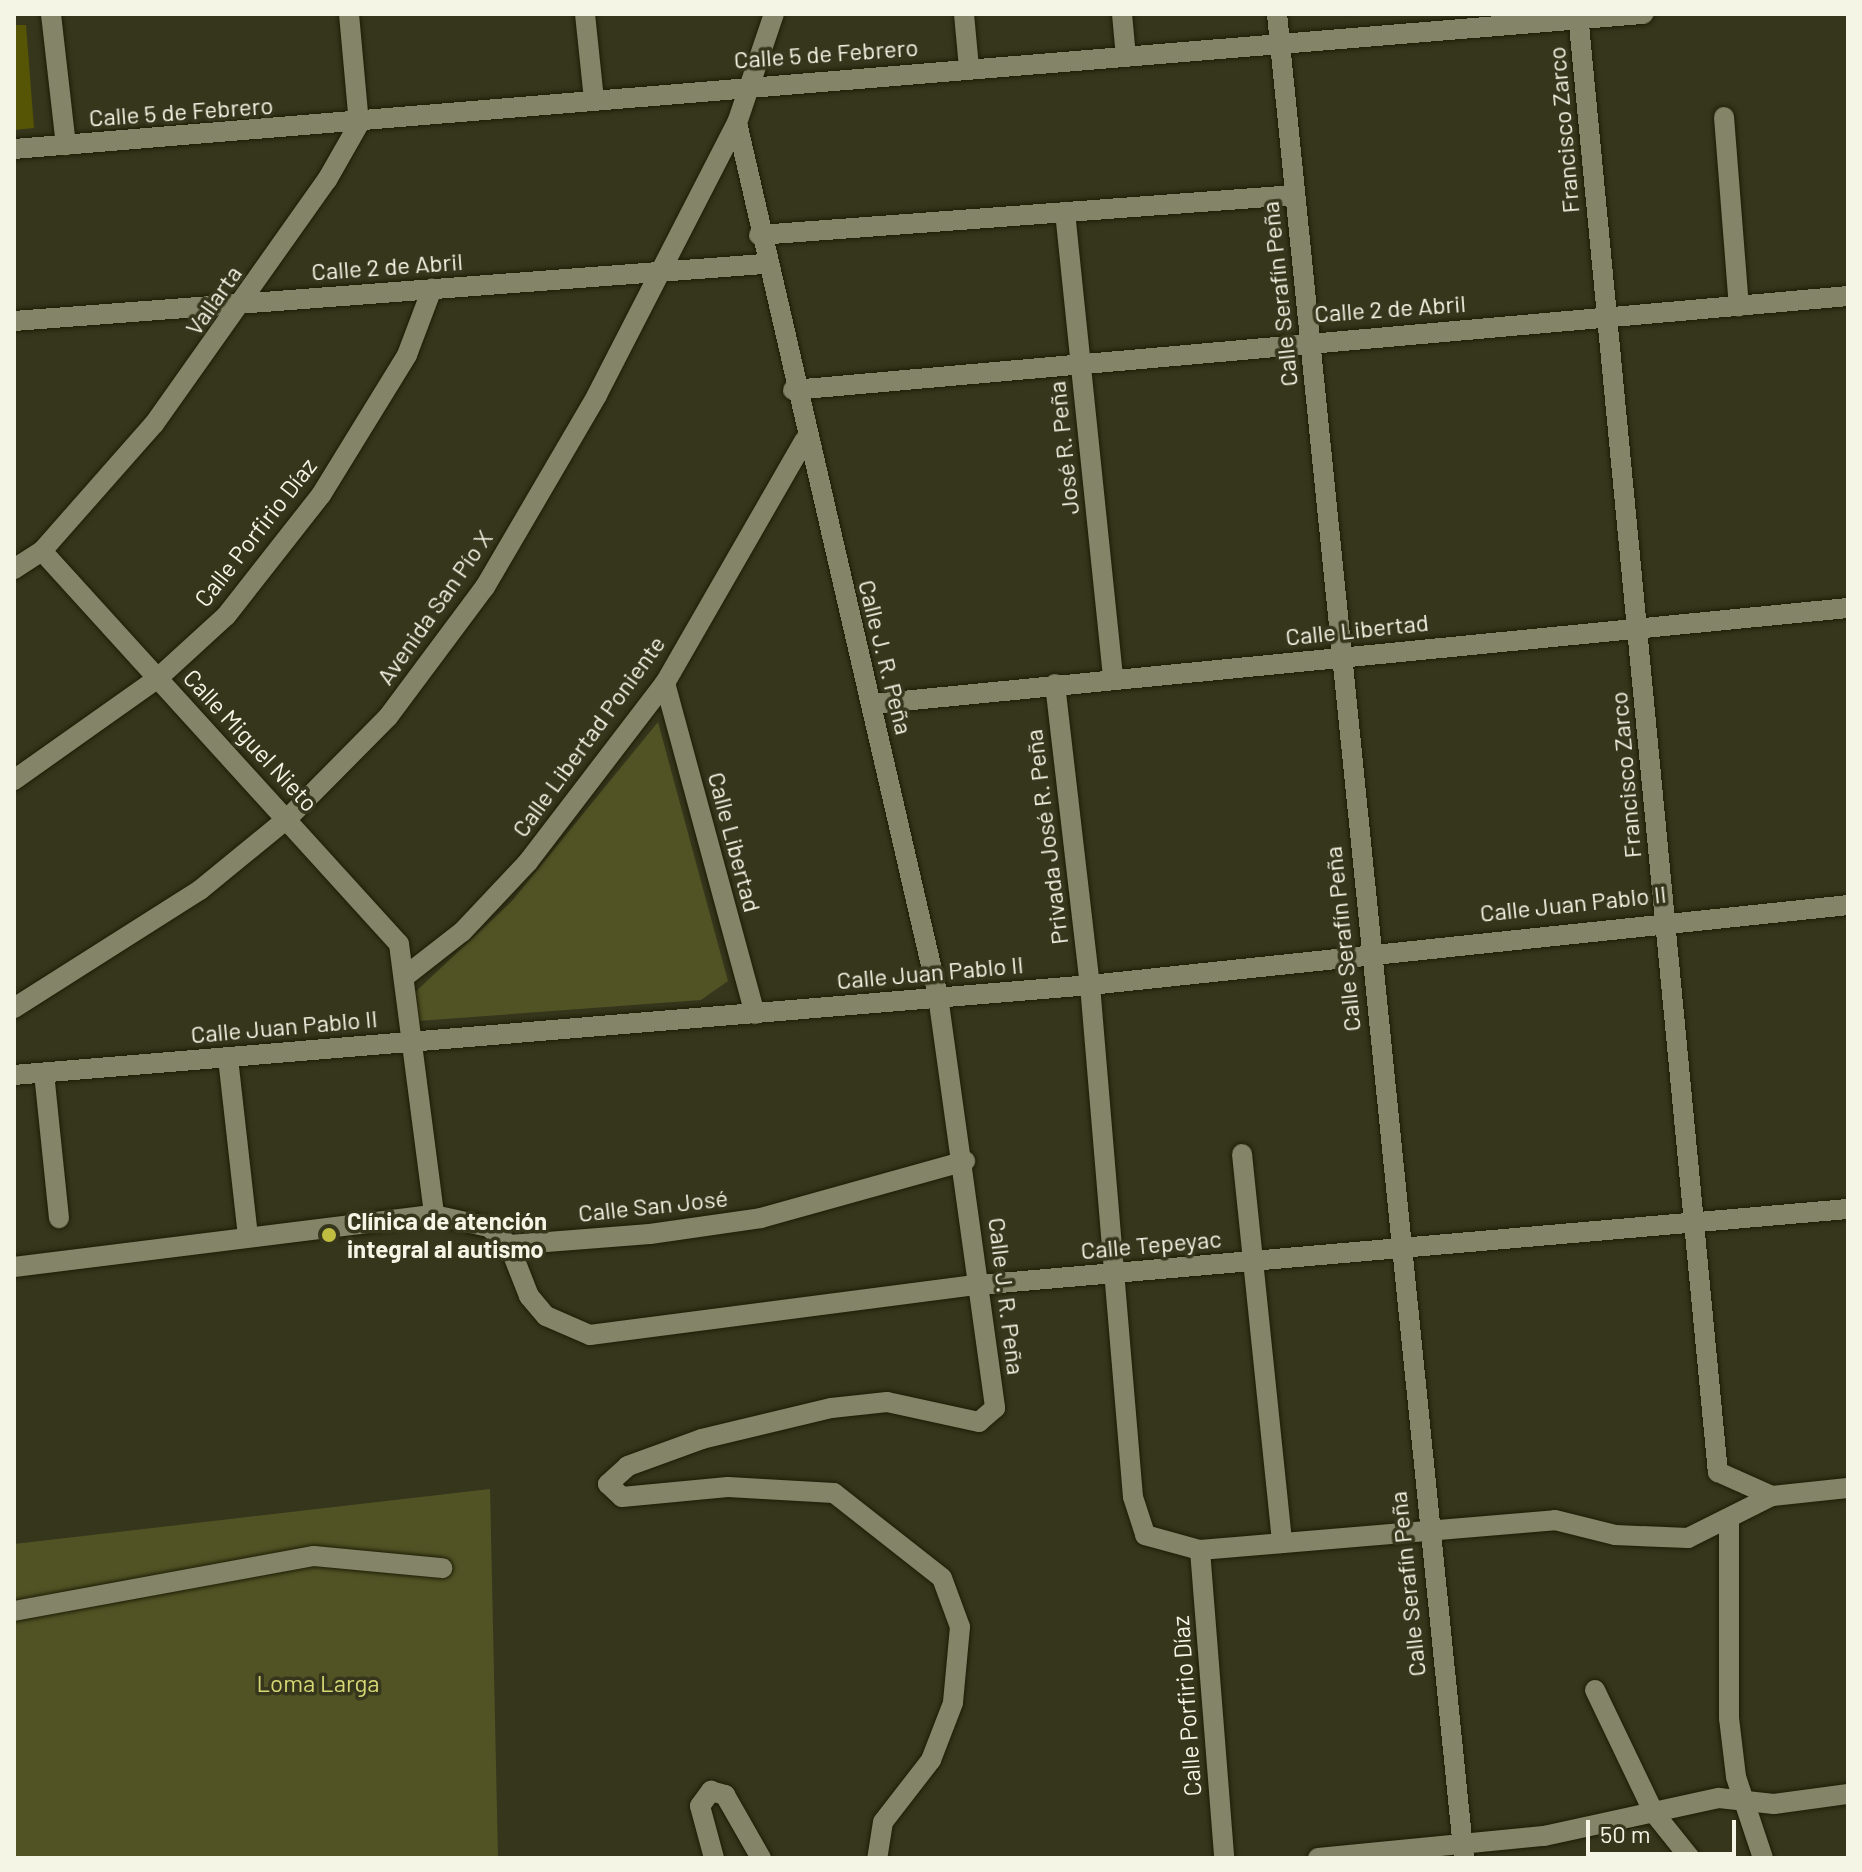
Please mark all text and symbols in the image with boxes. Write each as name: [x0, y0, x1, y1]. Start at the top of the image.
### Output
street label: Calle 5 de Febrero: [733, 32, 919, 74]
street label: Francisco Zarco: [1541, 46, 1585, 214]
street label: Calle 5 de Febrero: [88, 90, 274, 132]
street label: Calle Serafín Peña: [1255, 200, 1303, 388]
street label: Calle 2 de Abril: [310, 246, 464, 286]
street label: Vallarta: [179, 260, 247, 340]
street label: Calle 2 de Abril: [1313, 288, 1467, 328]
street label: José R. Peña: [1042, 380, 1084, 516]
street label: Calle Porfirio Díaz: [188, 452, 322, 612]
street label: Avenida San Pío X: [370, 524, 498, 690]
street label: Calle J. R. Peña: [853, 577, 919, 737]
street label: Calle Libertad: [1284, 607, 1430, 651]
street label: Calle Libertad Poniente: [505, 630, 671, 842]
street label: Calle Miguel Nieto: [178, 663, 324, 817]
street label: Francisco Zarco: [1603, 691, 1647, 859]
street label: Privada José R. Peña: [1019, 728, 1073, 946]
street label: Calle Libertad: [702, 769, 768, 915]
street label: Calle Serafín Peña: [1318, 845, 1366, 1033]
street label: Calle Juan Pablo II: [1478, 879, 1668, 927]
street label: Calle Juan Pablo II: [835, 949, 1025, 995]
street label: Calle Juan Pablo II: [189, 1003, 379, 1049]
street label: Calle San José: [577, 1183, 729, 1227]
place label: Clínica de atención integral al autismo: [347, 1207, 547, 1263]
street label: Calle J. R. Peña: [983, 1216, 1031, 1376]
marker: Clínica de atención integral al autismo: [318, 1224, 340, 1246]
street label: Calle Tepeyac: [1079, 1224, 1223, 1264]
street label: Calle Serafín Peña: [1383, 1490, 1431, 1678]
street label: Calle Porfirio Díaz: [1165, 1615, 1207, 1797]
park label: Loma Larga: [256, 1669, 380, 1697]
scale bar: [1590, 1804, 1740, 1854]
text: 50 m: [1600, 1819, 1651, 1848]

